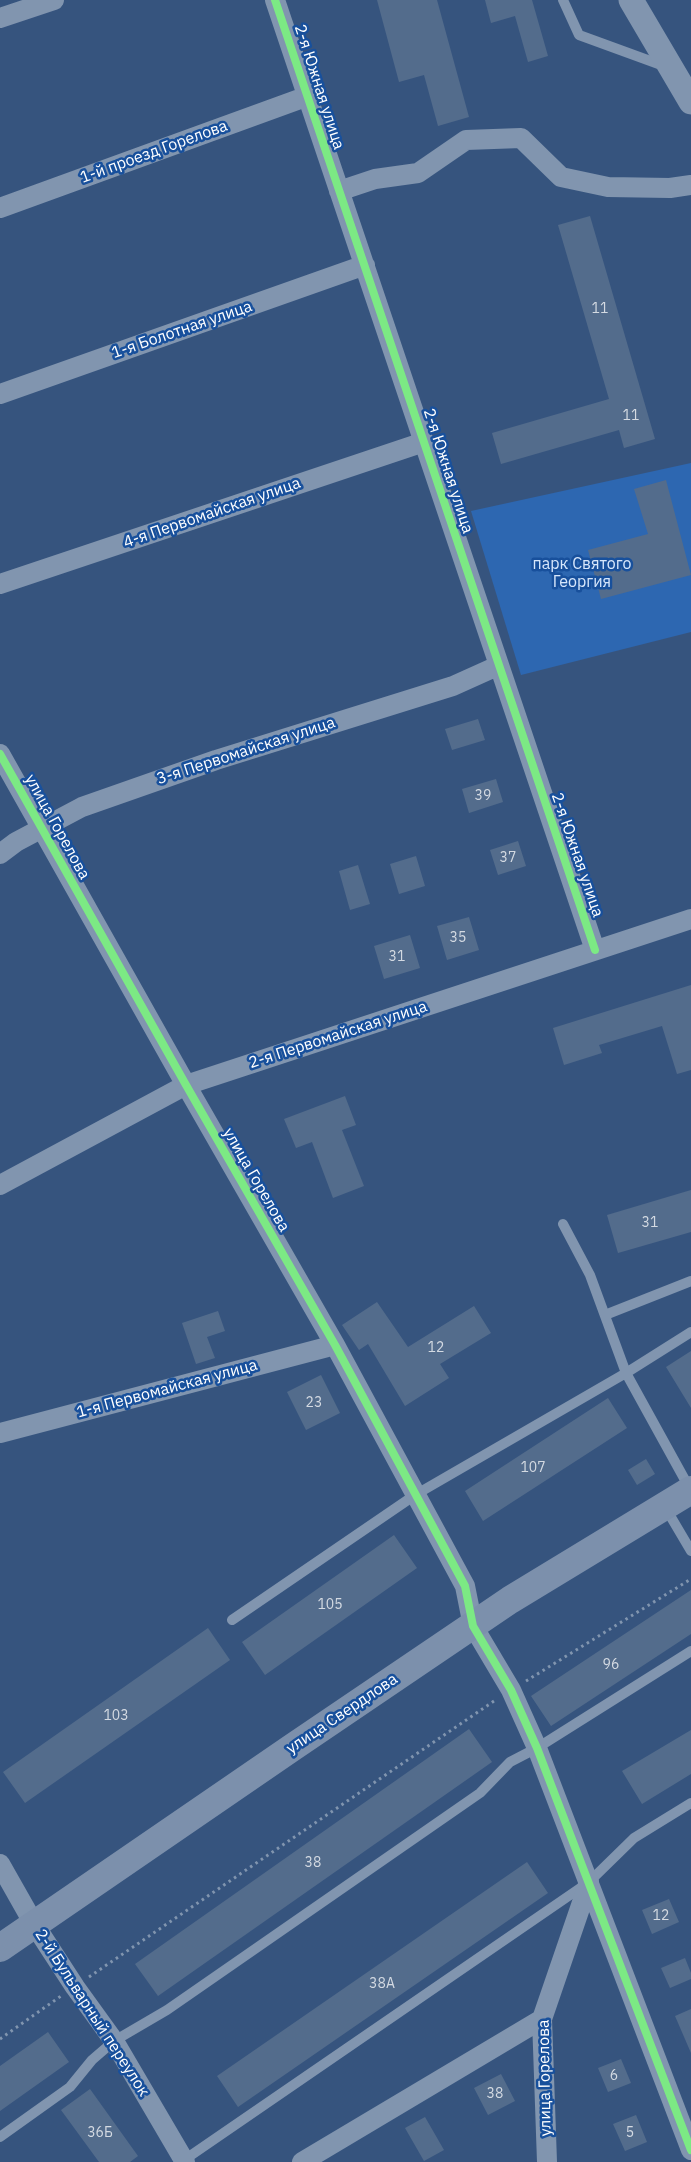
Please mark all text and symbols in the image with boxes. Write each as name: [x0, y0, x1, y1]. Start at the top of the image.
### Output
street label: 2-я Южная улица: [290, 22, 348, 152]
street label: 1-й проезд Горелова: [78, 116, 230, 188]
street label: 1-я Болотная улица: [109, 297, 255, 363]
house number: 11: [592, 301, 608, 317]
street label: 2-я Южная улица: [419, 406, 477, 536]
house number: 11: [623, 408, 639, 424]
street label: 4-я Первомайская улица: [121, 474, 303, 552]
park label: парк Святого Георгия: [533, 554, 631, 592]
street label: 3-я Первомайская улица: [154, 713, 338, 789]
street label: улица Горелова: [20, 771, 94, 883]
house number: 39: [475, 788, 491, 804]
street label: 2-я Южная улица: [547, 790, 607, 920]
house number: 37: [500, 850, 516, 866]
house number: 35: [450, 930, 466, 946]
house number: 31: [389, 949, 405, 965]
street label: 2-я Первомайская улица: [246, 997, 430, 1073]
street label: улица Горелова: [218, 1125, 294, 1235]
house number: 31: [642, 1215, 658, 1231]
house number: 12: [428, 1340, 444, 1356]
street label: 1-я Первомайская улица: [75, 1356, 259, 1422]
house number: 23: [306, 1395, 322, 1411]
house number: 107: [520, 1460, 546, 1476]
house number: 105: [317, 1597, 343, 1613]
house number: 96: [603, 1657, 619, 1673]
street label: улица Свердлова: [283, 1670, 401, 1758]
house number: 103: [103, 1708, 129, 1724]
house number: 38: [305, 1855, 321, 1871]
house number: 12: [653, 1908, 669, 1924]
street label: 2-й Бульварный переулок: [31, 1926, 153, 2100]
house number: 38А: [369, 1976, 395, 1992]
street label: улица Горелова: [534, 2019, 556, 2137]
house number: 6: [610, 2068, 618, 2084]
house number: 38: [487, 2086, 503, 2102]
house number: 36Б: [87, 2125, 113, 2141]
house number: 5: [626, 2125, 634, 2141]

